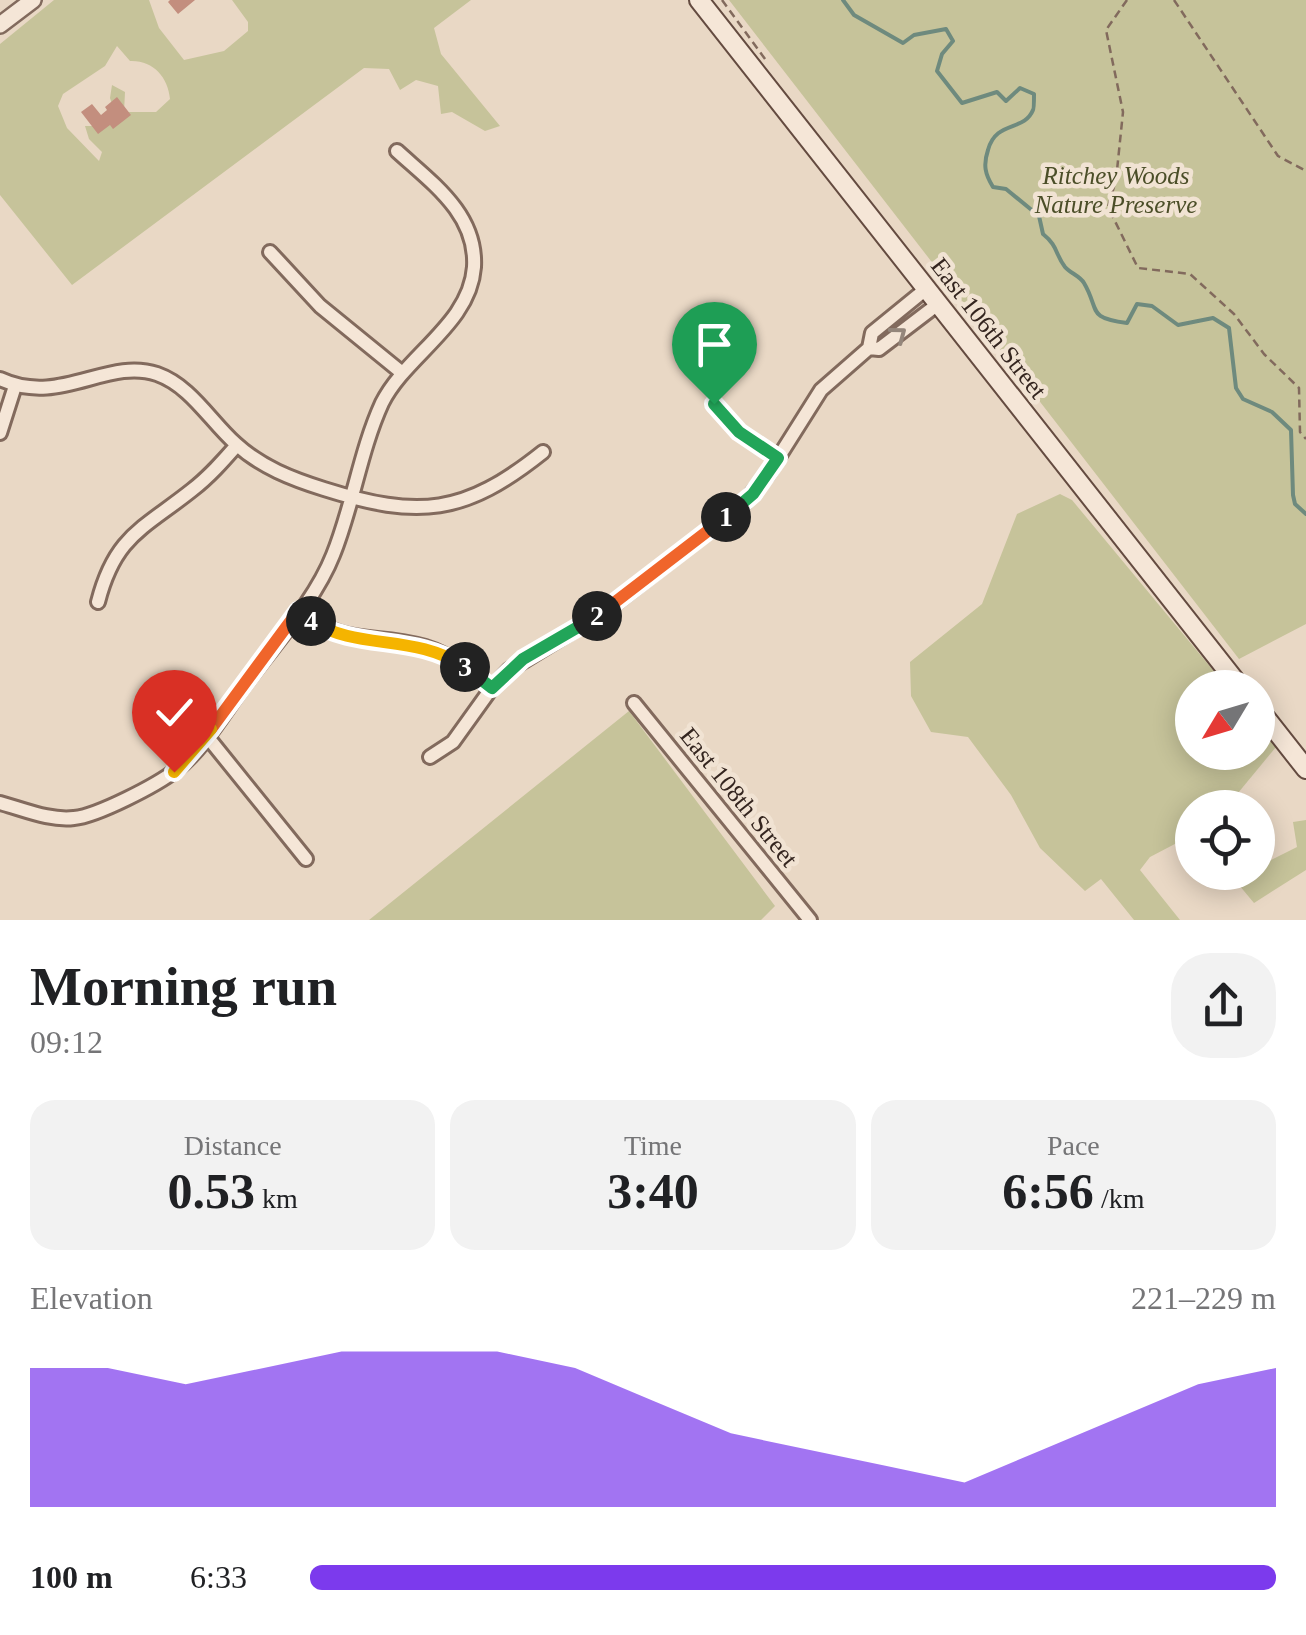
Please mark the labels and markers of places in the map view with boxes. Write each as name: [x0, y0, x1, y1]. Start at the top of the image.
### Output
pin: [672, 302, 757, 405]
pin: 1: [701, 492, 751, 542]
pin: 2: [572, 591, 622, 641]
pin: 4: [286, 596, 336, 646]
pin: 3: [440, 642, 490, 692]
pin: [132, 670, 217, 773]

